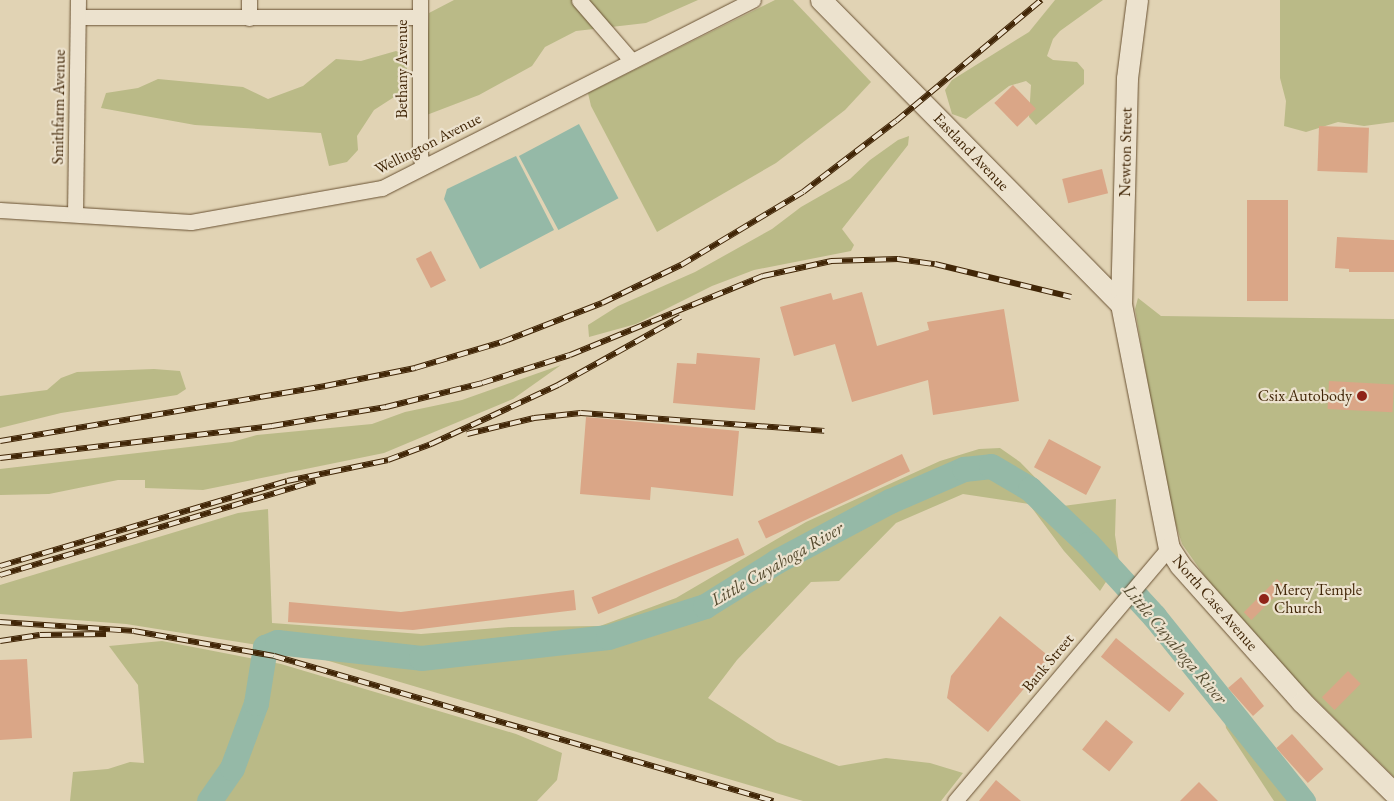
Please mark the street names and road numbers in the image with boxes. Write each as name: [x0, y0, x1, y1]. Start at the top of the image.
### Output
street label: Bethany Avenue: [392, 19, 412, 119]
street label: Smithfarm Avenue: [48, 49, 70, 165]
street label: Newton Street: [1116, 107, 1136, 197]
street label: Wellington Avenue: [372, 109, 484, 179]
street label: Eastland Avenue: [929, 109, 1013, 195]
street label: North Case Avenue: [1168, 551, 1262, 655]
street label: Bank Street: [1018, 630, 1078, 696]

